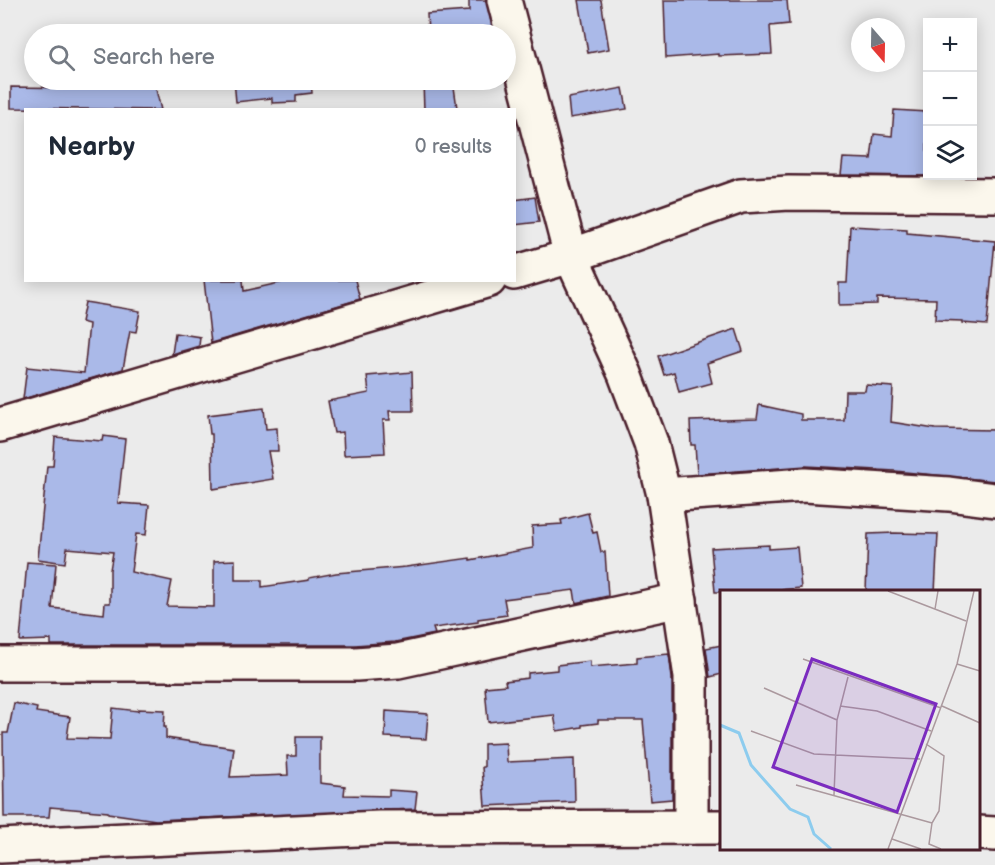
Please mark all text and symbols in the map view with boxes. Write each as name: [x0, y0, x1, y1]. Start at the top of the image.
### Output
north arrow: [851, 18, 905, 72]
map controls: [923, 18, 977, 180]
button: +: [923, 18, 977, 72]
search box: [24, 24, 516, 90]
icon: search: [45, 41, 78, 74]
text: Search here: [93, 44, 215, 71]
button: −: [923, 72, 977, 126]
button: layers: [923, 126, 977, 180]
text: Nearby: [48, 132, 135, 163]
text: 0 results: [415, 135, 492, 159]
inset map: [720, 590, 980, 850]

